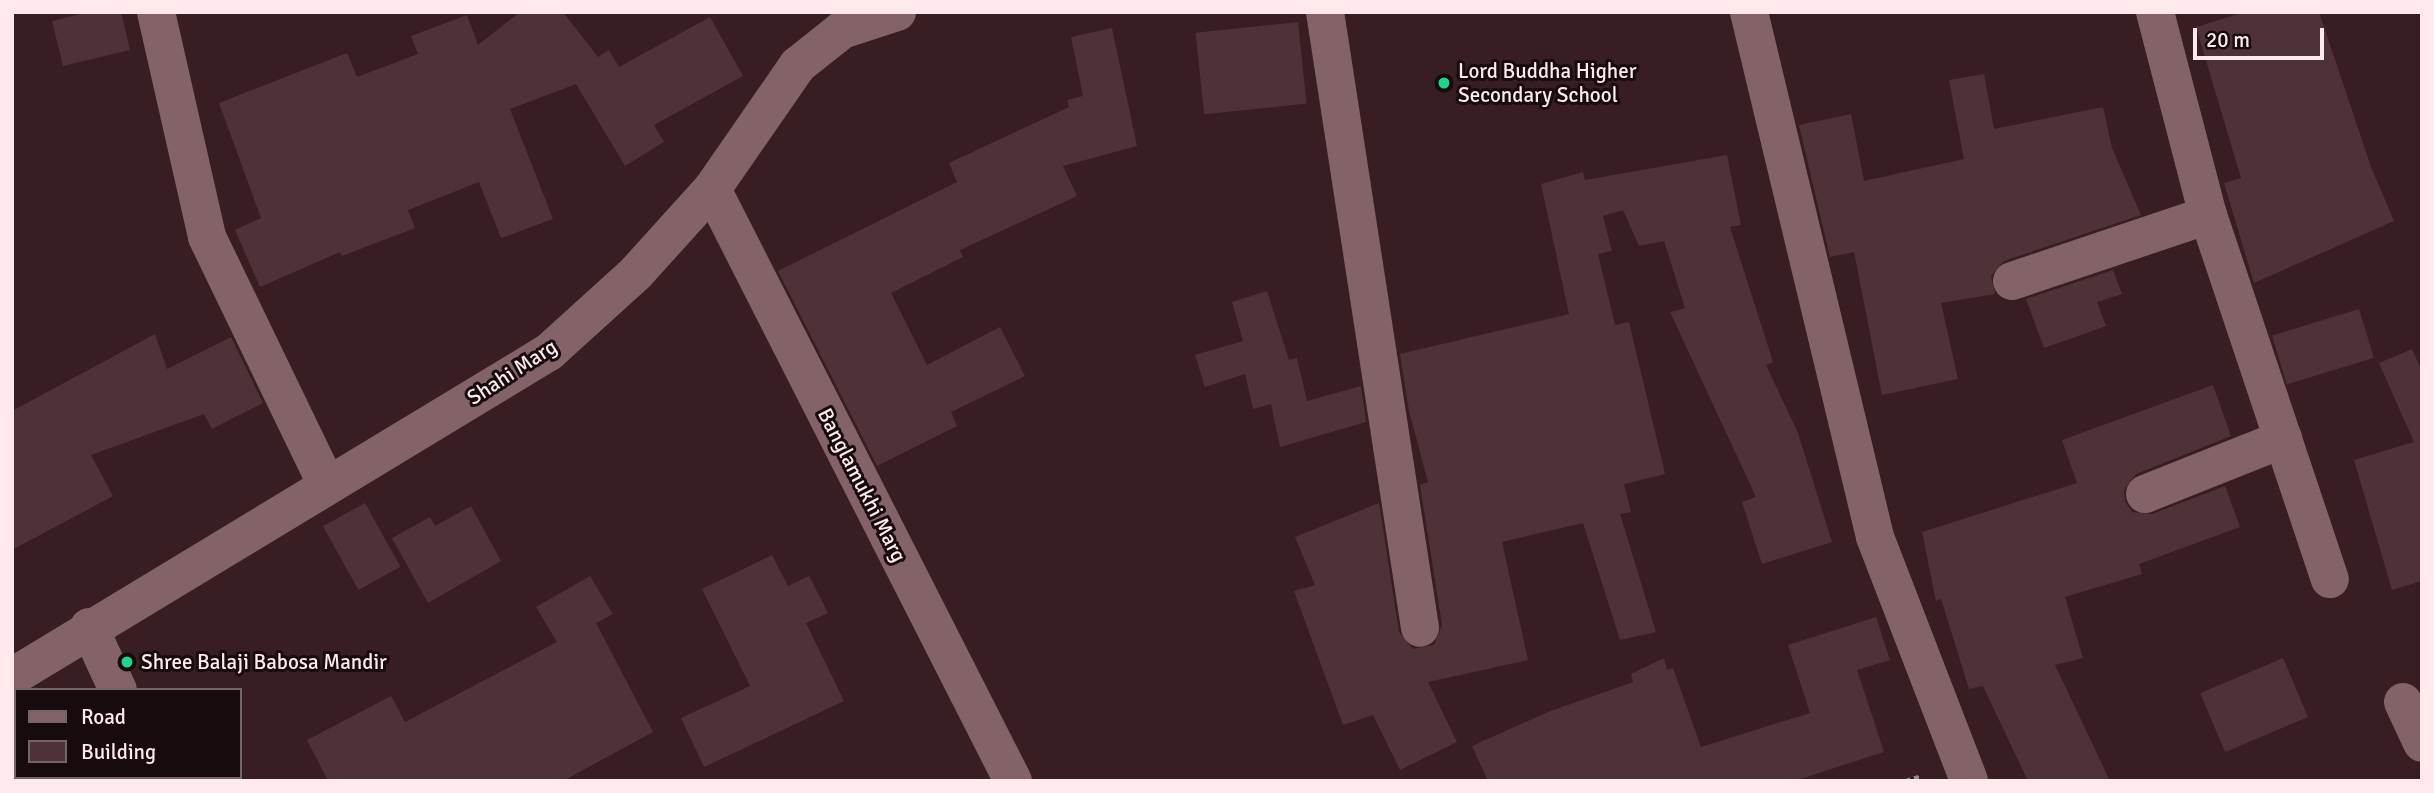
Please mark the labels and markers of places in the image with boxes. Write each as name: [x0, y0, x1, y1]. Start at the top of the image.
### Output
place label: Lord Buddha Higher Secondary School: [1458, 58, 1636, 108]
marker: Lord Buddha Higher Secondary School: [1436, 75, 1452, 91]
place label: Shree Balaji Babosa Mandir: [141, 649, 387, 675]
marker: Shree Balaji Babosa Mandir: [119, 654, 135, 670]

